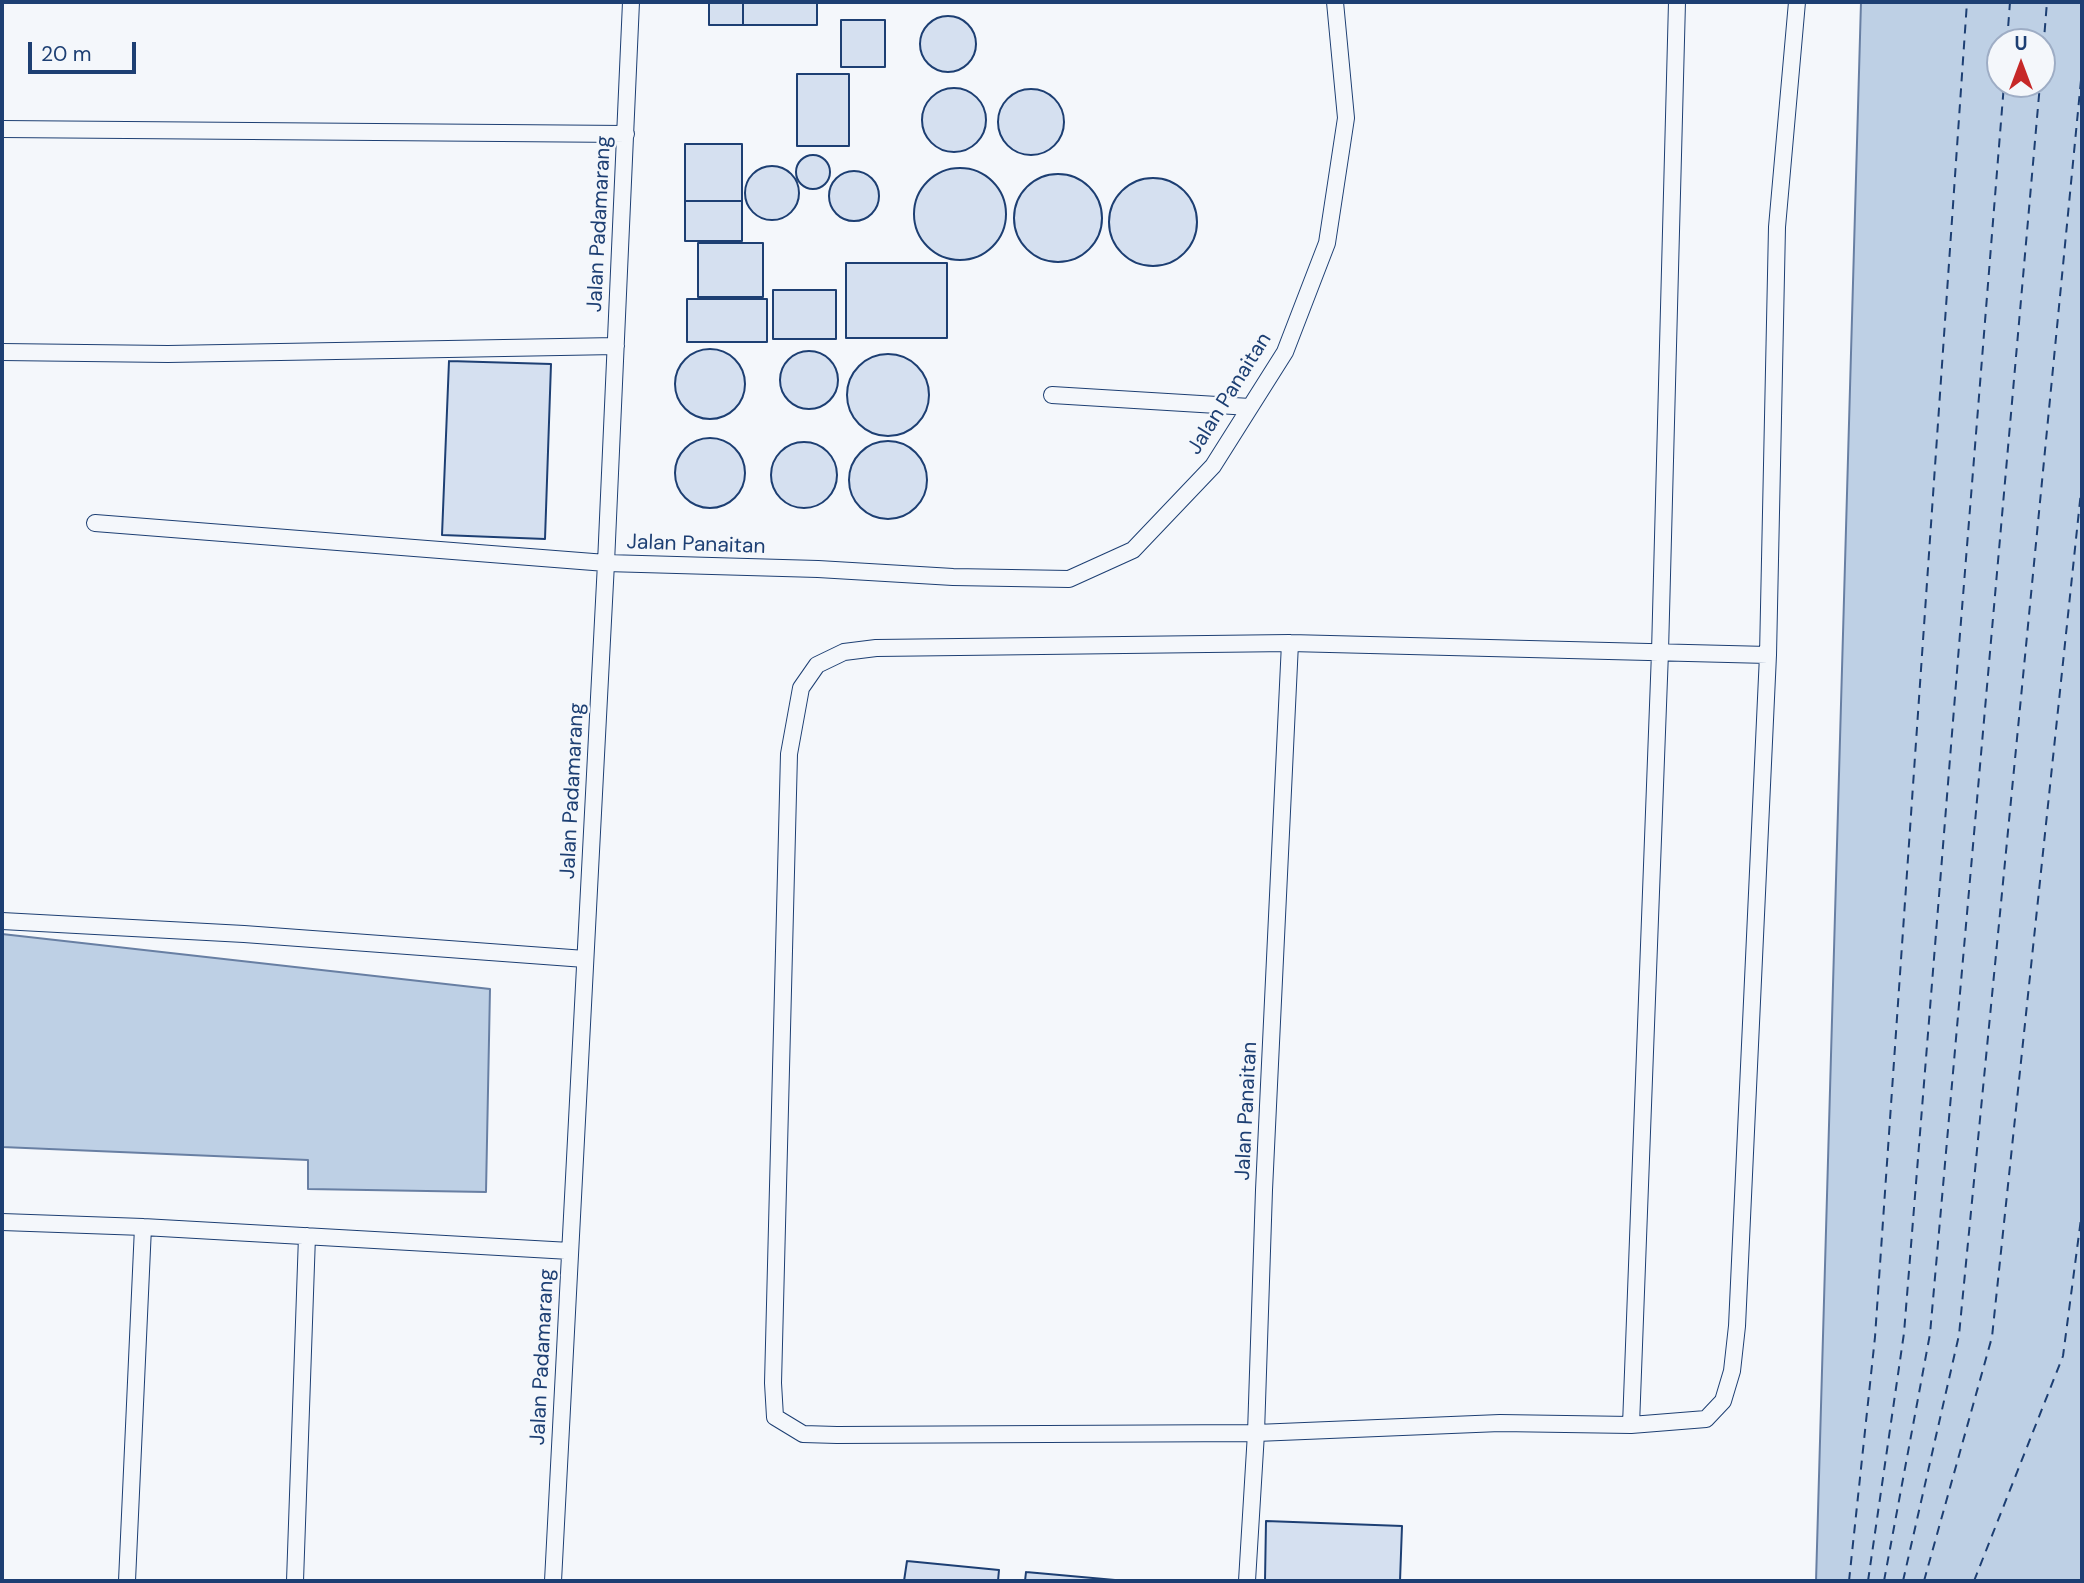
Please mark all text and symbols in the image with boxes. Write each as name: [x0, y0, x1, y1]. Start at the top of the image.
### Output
scale bar: [32, 28, 140, 72]
north arrow: [1986, 28, 2056, 98]
text: U: [2014, 31, 2028, 56]
text: 20 m: [41, 40, 92, 68]
street label: Jalan Padamarang: [583, 135, 617, 313]
street label: Jalan Panaitan: [1182, 328, 1278, 460]
street label: Jalan Panaitan: [626, 530, 766, 560]
street label: Jalan Padamarang: [556, 702, 590, 880]
street label: Jalan Panaitan: [1231, 1041, 1263, 1181]
street label: Jalan Padamarang: [526, 1268, 560, 1446]

